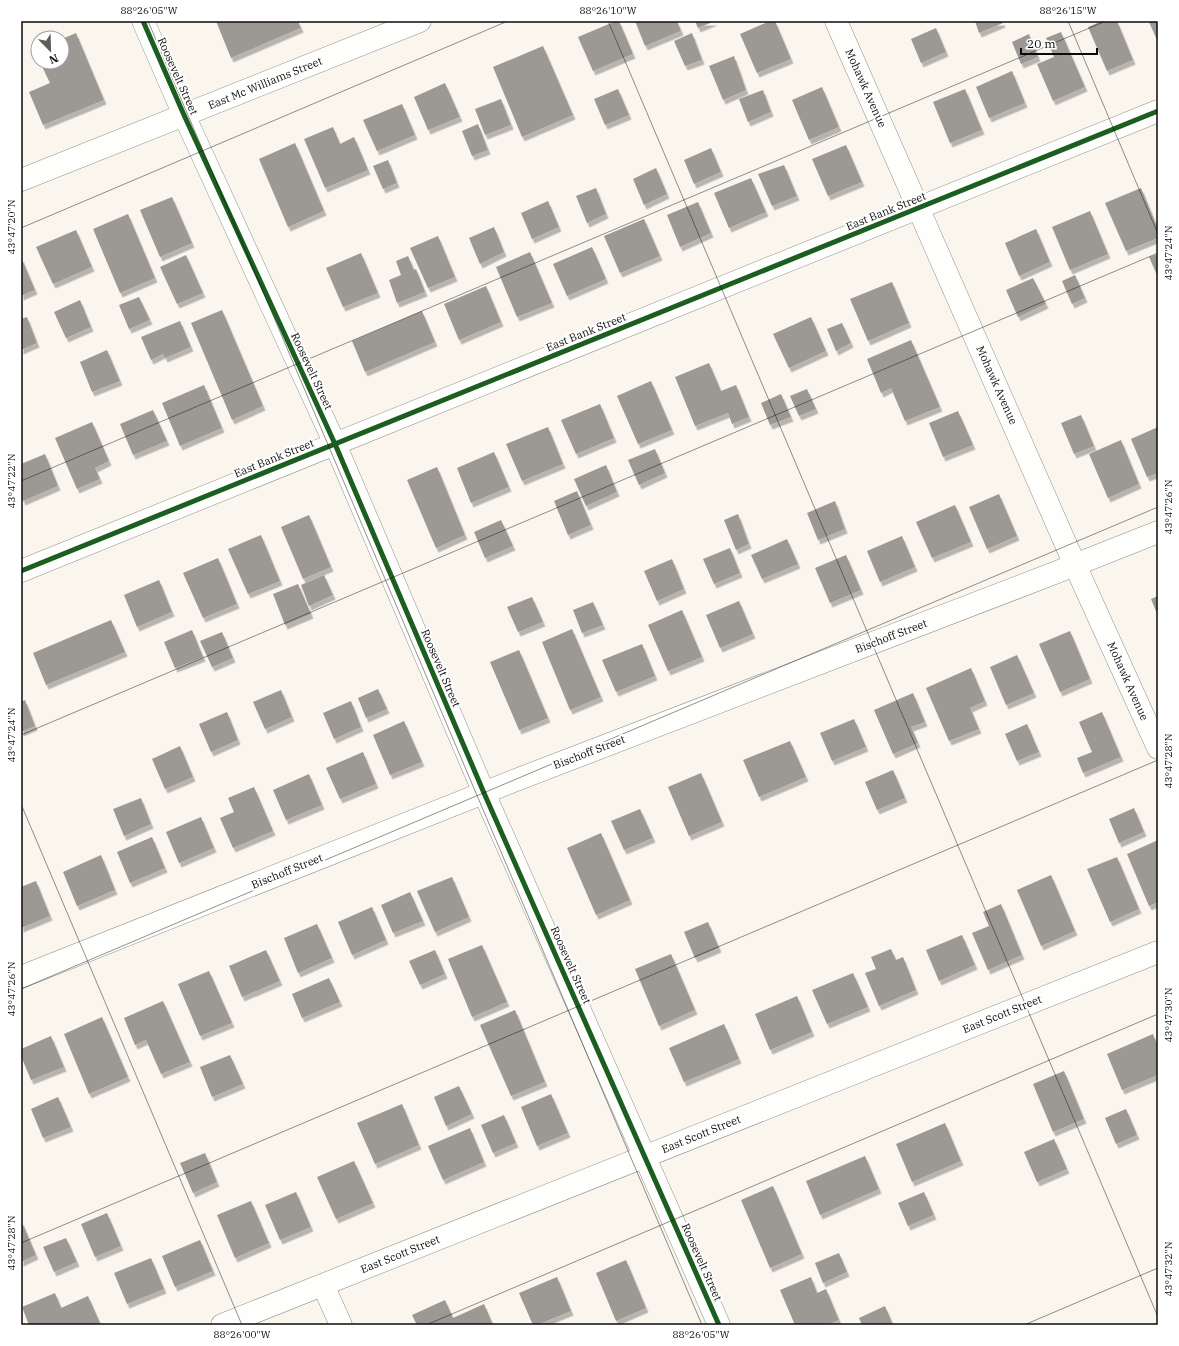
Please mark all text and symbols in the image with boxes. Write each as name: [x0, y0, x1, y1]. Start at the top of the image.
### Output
text: 88°26'05"W: [120, 4, 178, 17]
text: 88°26'10"W: [579, 4, 637, 17]
text: 88°26'15"W: [1039, 4, 1097, 17]
north arrow: [30, 30, 70, 70]
scale bar: [1021, 30, 1097, 56]
street label: Roosevelt Street: [155, 35, 201, 117]
text: 20 m: [1027, 36, 1056, 51]
street label: Mohawk Avenue: [842, 46, 890, 130]
text: N: [47, 51, 61, 67]
street label: East Mc Williams Street: [206, 54, 324, 112]
street label: East Bank Street: [844, 189, 928, 233]
text: 43°47'20"N: [5, 199, 18, 255]
text: 43°47'24"N: [1162, 225, 1175, 281]
street label: East Bank Street: [544, 310, 628, 354]
street label: Roosevelt Street: [288, 330, 336, 412]
street label: Mohawk Avenue: [973, 343, 1021, 427]
street label: East Bank Street: [232, 436, 316, 480]
text: 43°47'22"N: [5, 453, 18, 509]
text: 43°47'26"N: [1162, 479, 1175, 535]
street label: Bischoff Street: [853, 616, 929, 656]
street label: Roosevelt Street: [418, 627, 464, 709]
street label: Mohawk Avenue: [1104, 639, 1152, 723]
text: 43°47'24"N: [5, 707, 18, 763]
street label: Bischoff Street: [551, 732, 627, 772]
text: 43°47'28"N: [1162, 733, 1175, 789]
street label: Bischoff Street: [249, 850, 325, 892]
street label: Roosevelt Street: [548, 924, 594, 1006]
text: 43°47'26"N: [5, 961, 18, 1017]
text: 43°47'30"N: [1162, 987, 1175, 1043]
street label: East Scott Street: [960, 992, 1044, 1036]
street label: East Scott Street: [659, 1112, 743, 1156]
text: 43°47'28"N: [5, 1215, 18, 1271]
street label: Roosevelt Street: [679, 1221, 725, 1303]
street label: East Scott Street: [358, 1232, 442, 1276]
text: 43°47'32"N: [1162, 1241, 1175, 1297]
text: 88°26'00"W: [213, 1328, 271, 1341]
text: 88°26'05"W: [672, 1328, 730, 1341]

